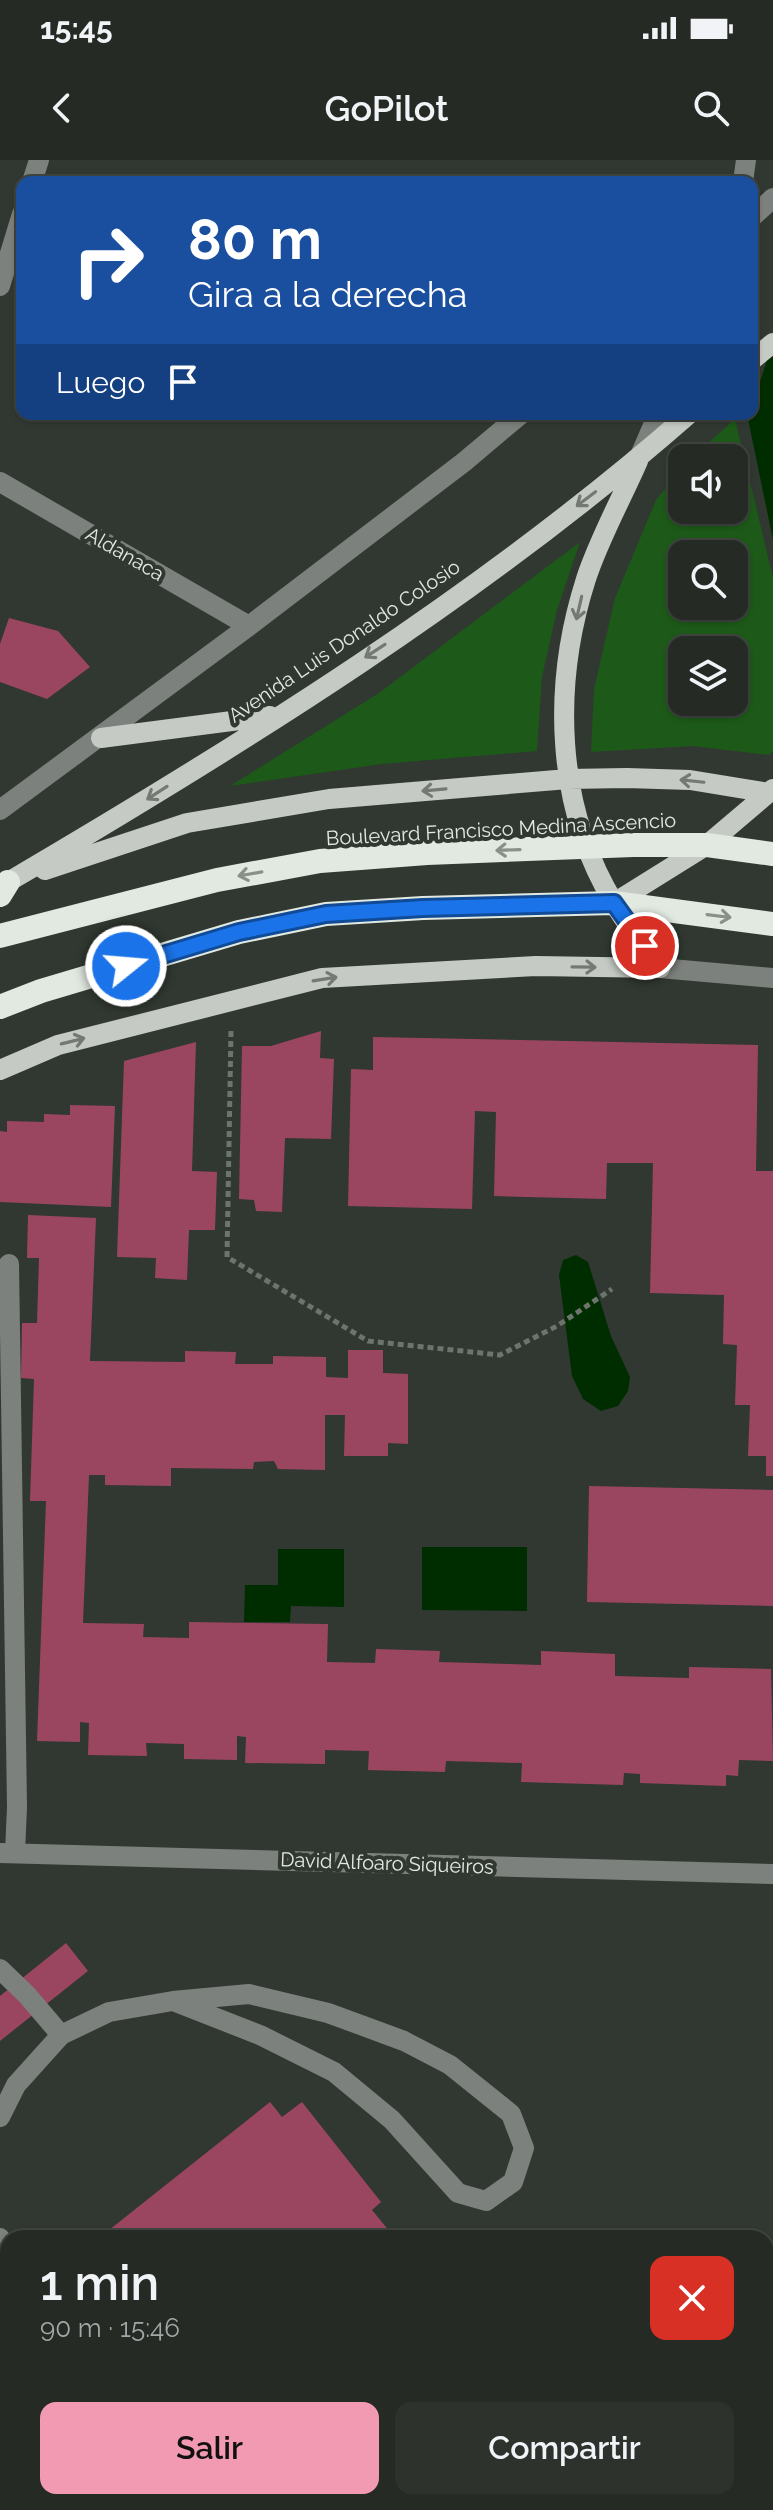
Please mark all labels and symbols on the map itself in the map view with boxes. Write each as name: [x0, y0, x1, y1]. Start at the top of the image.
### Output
one-way arrow: [575, 490, 597, 507]
street label: Aldanaca: [81, 522, 169, 586]
street label: Avenida Luis Donaldo Colosio: [223, 554, 465, 728]
one-way arrow: [571, 594, 586, 620]
one-way arrow: [365, 643, 387, 660]
one-way arrow: [679, 773, 706, 788]
one-way arrow: [421, 783, 448, 798]
one-way arrow: [147, 785, 169, 802]
street label: Boulevard Francisco Medina Ascencio: [325, 808, 677, 850]
one-way arrow: [495, 842, 522, 857]
one-way arrow: [237, 868, 263, 883]
one-way arrow: [706, 909, 731, 924]
pin: [611, 912, 679, 980]
position arrow: [84, 924, 168, 1008]
one-way arrow: [570, 959, 597, 974]
one-way arrow: [312, 970, 337, 985]
one-way arrow: [59, 1033, 85, 1048]
street label: David Alfoaro Siqueiros: [280, 1847, 494, 1879]

